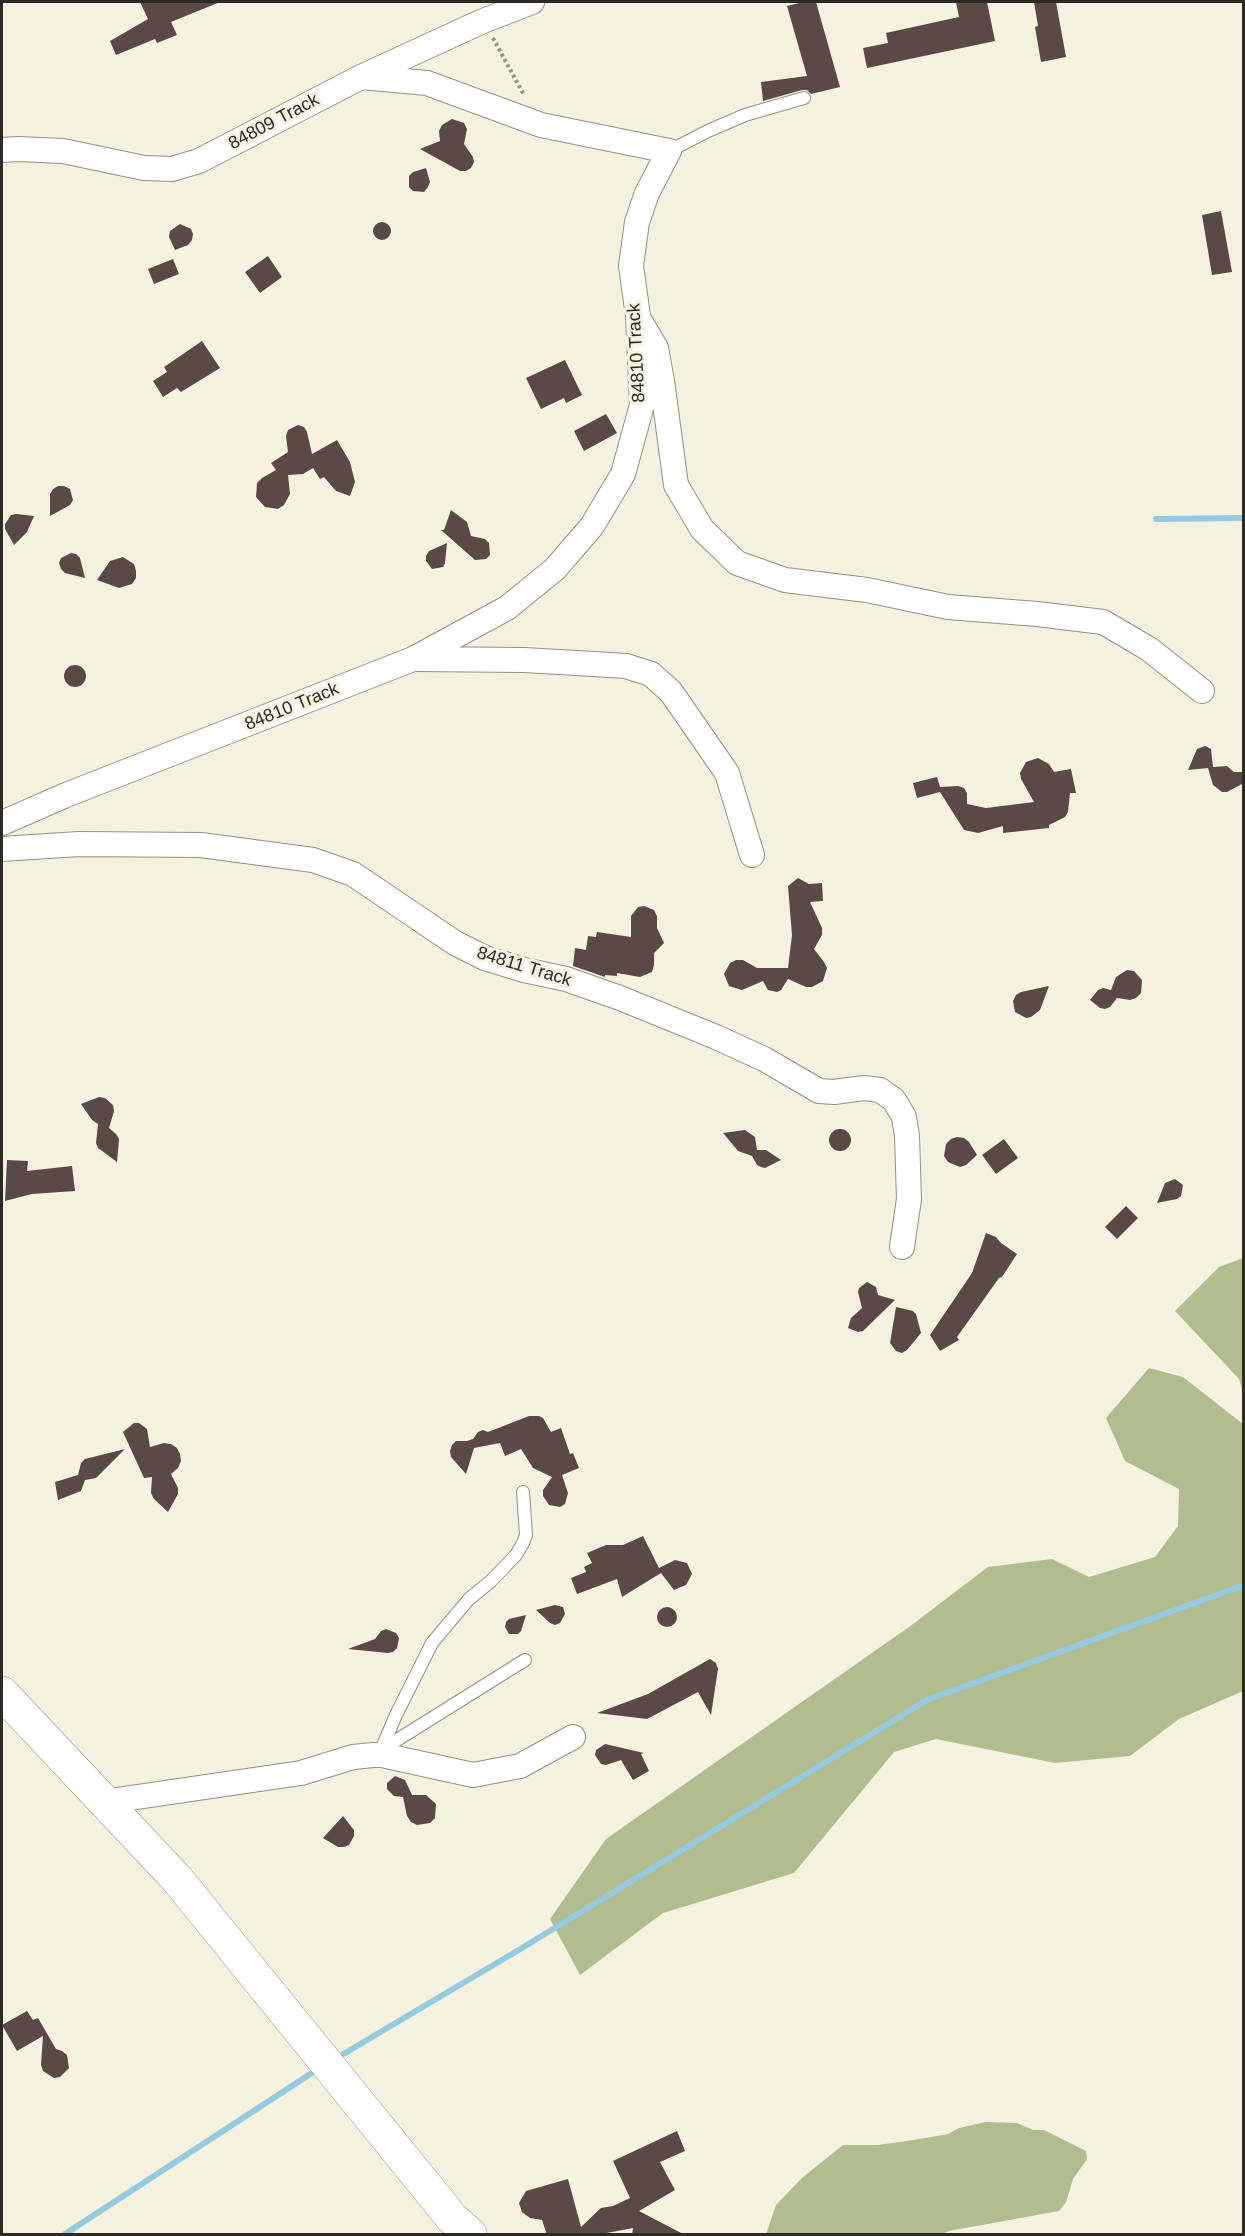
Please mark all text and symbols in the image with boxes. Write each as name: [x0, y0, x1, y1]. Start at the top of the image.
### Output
street label: 84809 Track: [225, 89, 323, 155]
street label: 84810 Track: [624, 303, 650, 403]
street label: 84810 Track: [242, 678, 342, 736]
street label: 84811 Track: [474, 942, 574, 992]

